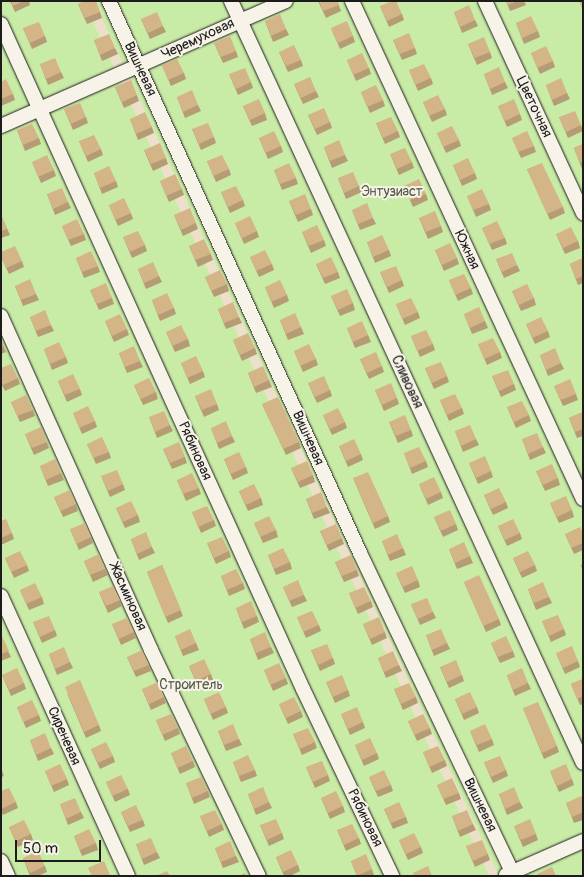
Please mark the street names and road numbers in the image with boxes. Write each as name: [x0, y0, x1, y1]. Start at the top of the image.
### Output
street label: Черемуховая: [159, 15, 237, 63]
street label: Вишневая: [120, 39, 160, 99]
street label: Цветочная: [513, 74, 555, 140]
street label: Южная: [451, 228, 483, 272]
street label: Сливовая: [387, 353, 427, 411]
street label: Вишневая: [289, 408, 327, 468]
street label: Рябиновая: [175, 419, 215, 483]
street label: Жасминовая: [106, 561, 150, 633]
street label: Сиреневая: [44, 704, 84, 768]
street label: Вишневая: [460, 775, 500, 835]
street label: Рябиновая: [344, 786, 386, 850]

